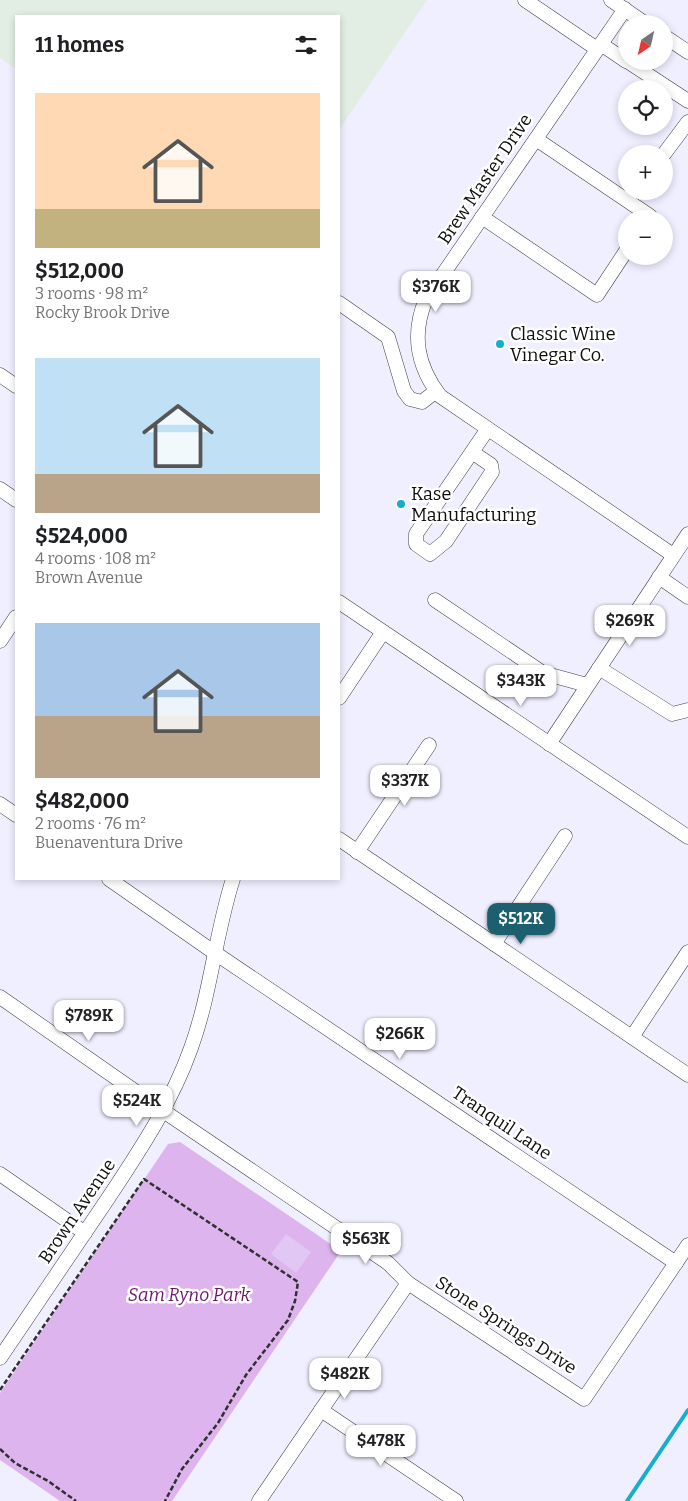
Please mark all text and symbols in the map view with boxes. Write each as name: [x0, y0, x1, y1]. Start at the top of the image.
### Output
north arrow: [618, 15, 672, 70]
map controls: [618, 15, 673, 265]
icon: filters: [292, 31, 320, 59]
text: 11 homes: [35, 32, 124, 58]
button: locate: [618, 80, 673, 135]
street label: Brew Master Drive: [433, 110, 537, 248]
icon: home: [133, 126, 223, 216]
button: +: [618, 145, 673, 200]
button: −: [618, 210, 673, 265]
text: $512,000: [35, 258, 124, 284]
pin: $376K: [401, 270, 471, 313]
text: $376K: [412, 277, 460, 296]
text: 3 rooms · 98 m²: [35, 284, 148, 303]
text: Rocky Brook Drive: [35, 303, 170, 322]
place label: Classic Wine Vinegar Co.: [510, 323, 616, 366]
marker: Classic Wine Vinegar Co.: [494, 338, 506, 350]
icon: home: [133, 391, 223, 481]
place label: Kase Manufacturing: [411, 483, 536, 526]
marker: Kase Manufacturing: [395, 498, 407, 510]
text: $524,000: [35, 523, 128, 549]
text: 4 rooms · 108 m²: [35, 549, 156, 568]
text: Brown Avenue: [35, 568, 143, 587]
pin: $269K: [595, 604, 665, 647]
text: $269K: [605, 611, 655, 630]
icon: home: [133, 656, 223, 746]
pin: $343K: [486, 664, 556, 707]
text: $343K: [497, 671, 545, 690]
pin: $337K: [370, 764, 440, 807]
text: $337K: [381, 771, 429, 790]
text: $482,000: [35, 788, 129, 814]
text: 2 rooms · 76 m²: [35, 814, 146, 833]
text: Buenaventura Drive: [35, 833, 183, 852]
pin: $512K: [486, 902, 556, 945]
text: $512K: [498, 909, 544, 928]
pin: $789K: [54, 1000, 124, 1042]
text: $789K: [65, 1006, 113, 1025]
pin: $266K: [365, 1018, 435, 1060]
text: $266K: [375, 1024, 425, 1043]
street label: Tranquil Lane: [448, 1082, 556, 1164]
pin: $524K: [102, 1084, 172, 1127]
text: $524K: [113, 1091, 161, 1110]
street label: Brown Avenue: [34, 1155, 120, 1267]
pin: $563K: [331, 1222, 401, 1265]
text: $563K: [342, 1229, 390, 1248]
street label: Stone Springs Drive: [431, 1271, 581, 1379]
park label: Sam Ryno Park: [128, 1284, 251, 1306]
pin: $482K: [310, 1358, 380, 1400]
text: $482K: [320, 1364, 370, 1383]
pin: $478K: [346, 1424, 416, 1467]
text: $478K: [357, 1431, 405, 1450]

